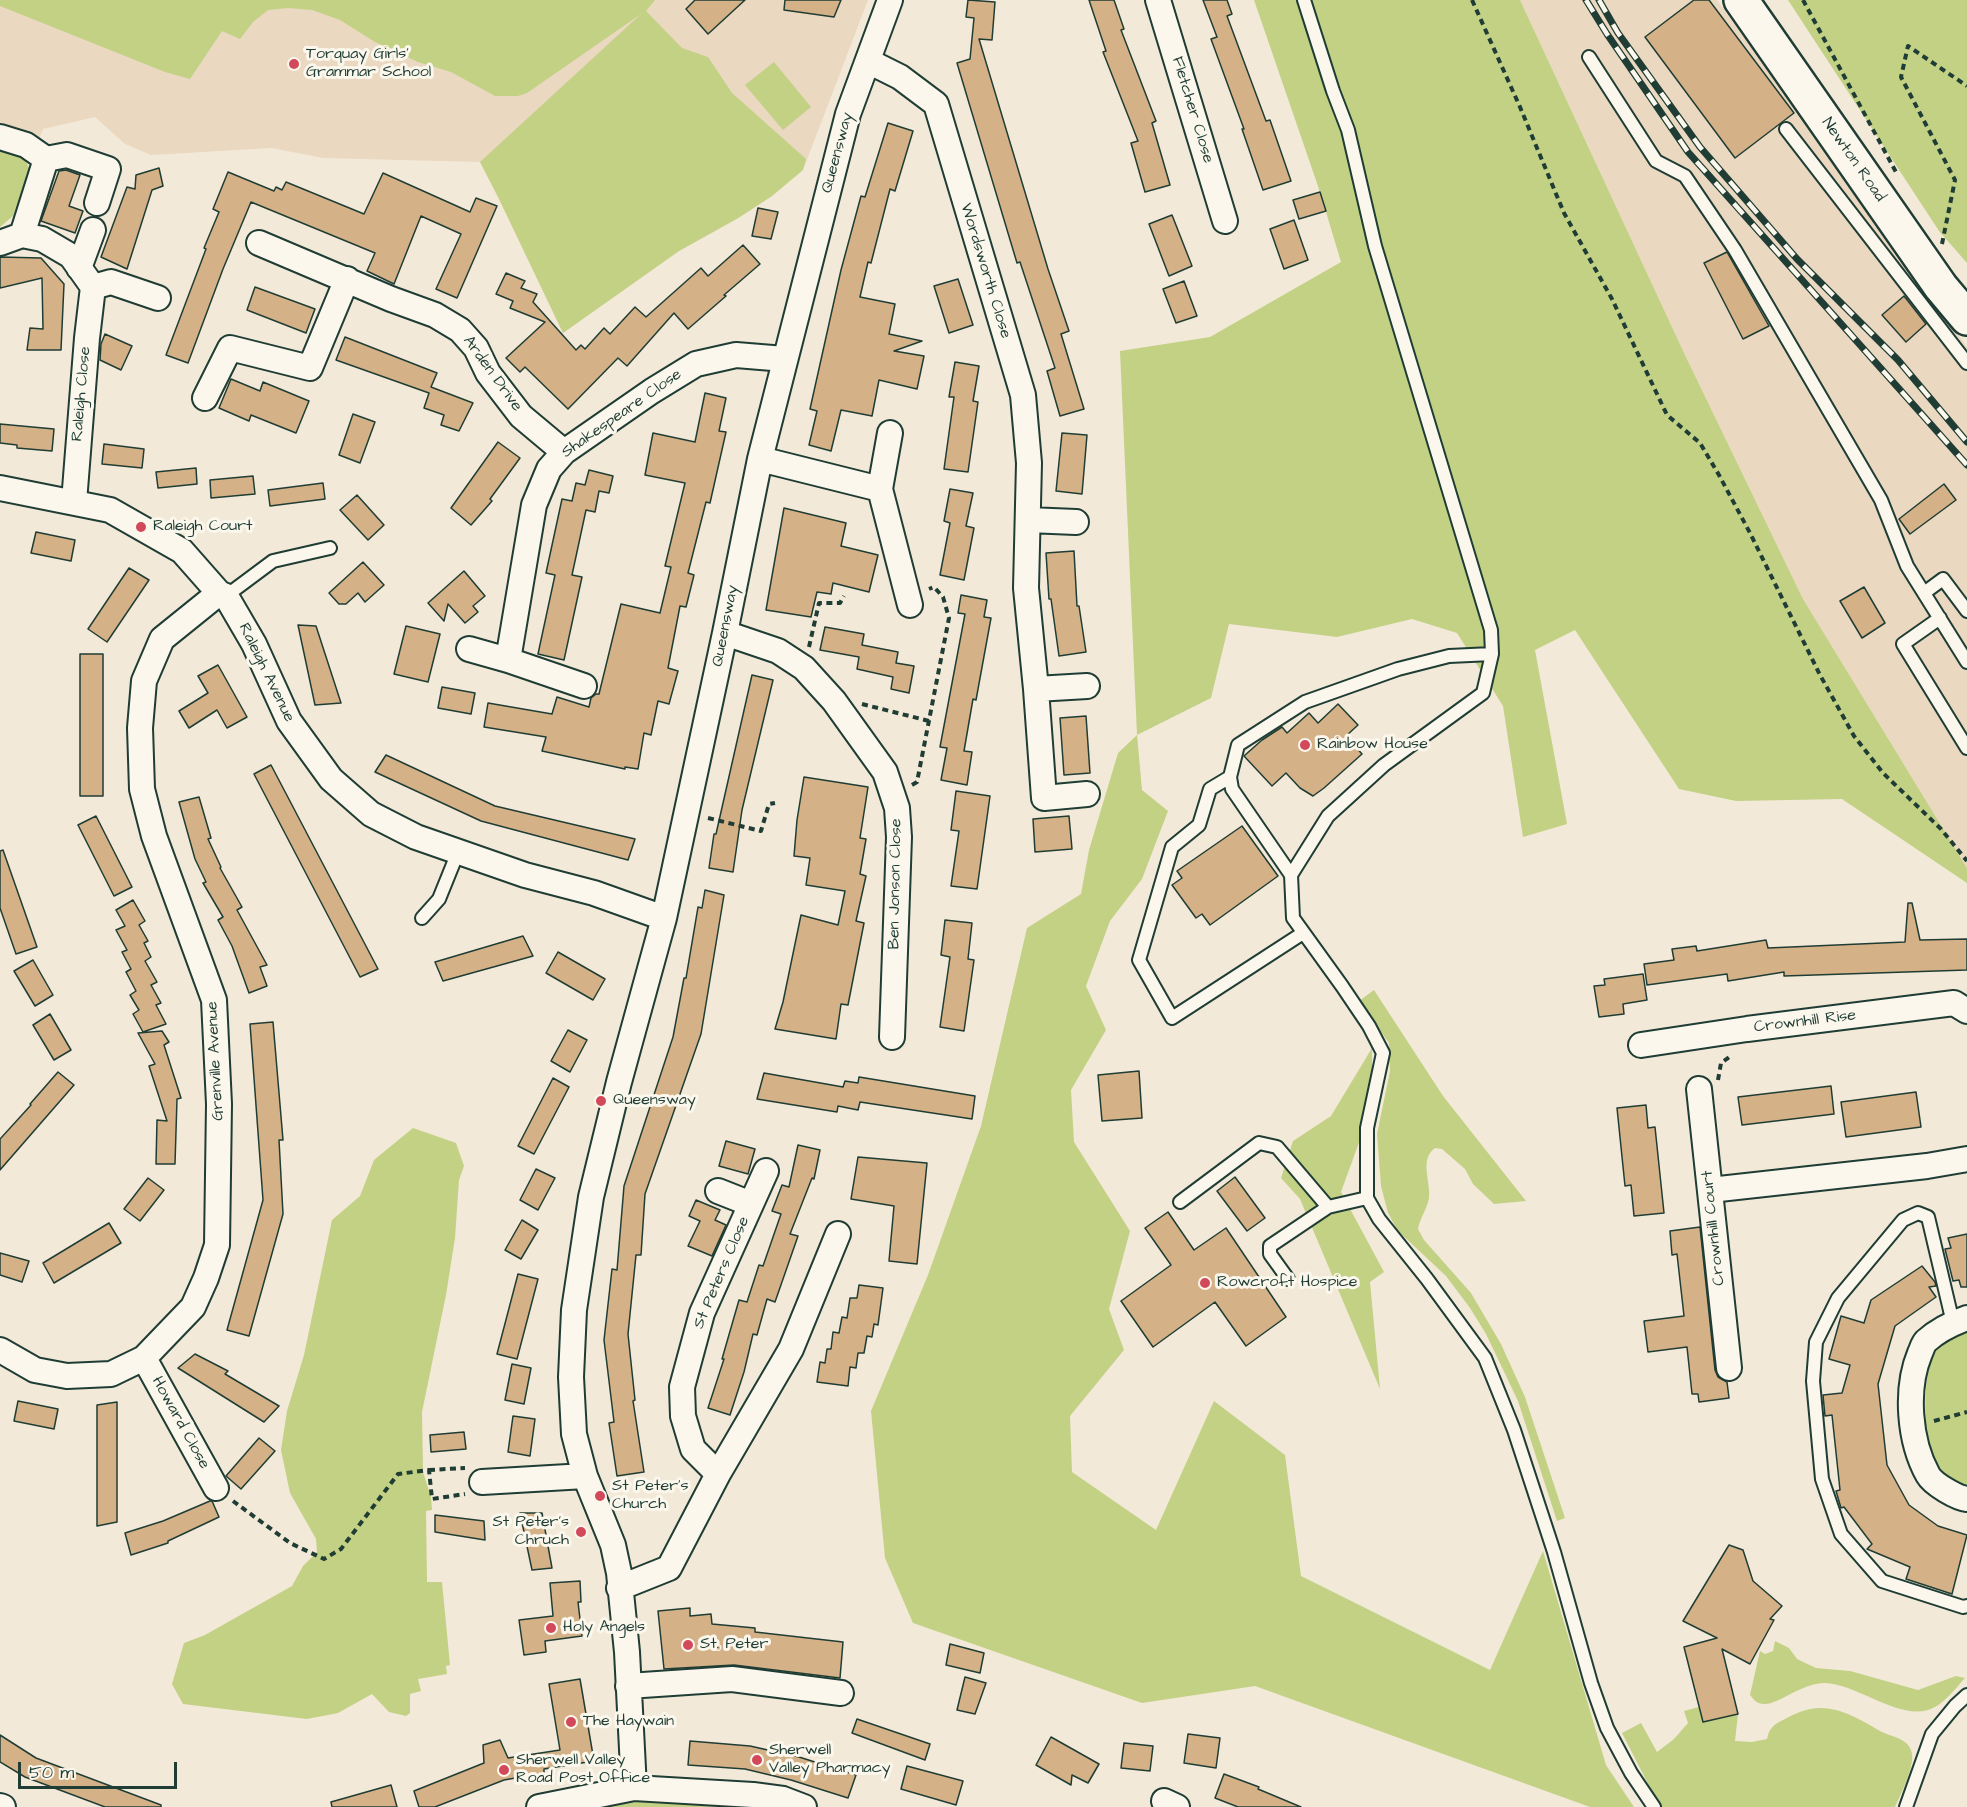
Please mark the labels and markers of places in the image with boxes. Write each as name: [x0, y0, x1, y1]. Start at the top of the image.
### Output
place label: Torquay Girls' Grammar School: [306, 45, 431, 83]
marker: Torquay Girls' Grammar School: [287, 57, 301, 71]
place label: Raleigh Court: [153, 517, 252, 537]
marker: Raleigh Court: [134, 520, 148, 534]
place label: Rainbow House: [1317, 735, 1428, 755]
marker: Rainbow House: [1298, 738, 1312, 752]
place label: Queensway: [613, 1091, 696, 1111]
marker: Queensway: [594, 1094, 608, 1108]
place label: Rowcroft Hospice: [1217, 1273, 1358, 1293]
marker: Rowcroft Hospice: [1198, 1276, 1212, 1290]
place label: St Peter's Church: [612, 1477, 689, 1515]
marker: St Peter's Church: [593, 1489, 607, 1503]
place label: St Peter's Chruch: [492, 1513, 569, 1551]
marker: St Peter's Chruch: [574, 1525, 588, 1539]
place label: Holy Angels: [563, 1618, 645, 1638]
marker: Holy Angels: [544, 1621, 558, 1635]
place label: St. Peter: [700, 1635, 768, 1655]
marker: St. Peter: [681, 1638, 695, 1652]
place label: The Haywain: [583, 1712, 674, 1732]
marker: The Haywain: [564, 1715, 578, 1729]
place label: Sherwell Valley Pharmacy: [769, 1741, 891, 1779]
place label: Sherwell Valley Road Post Office: [516, 1751, 650, 1789]
marker: Sherwell Valley Pharmacy: [750, 1753, 764, 1767]
marker: Sherwell Valley Road Post Office: [497, 1763, 511, 1777]

